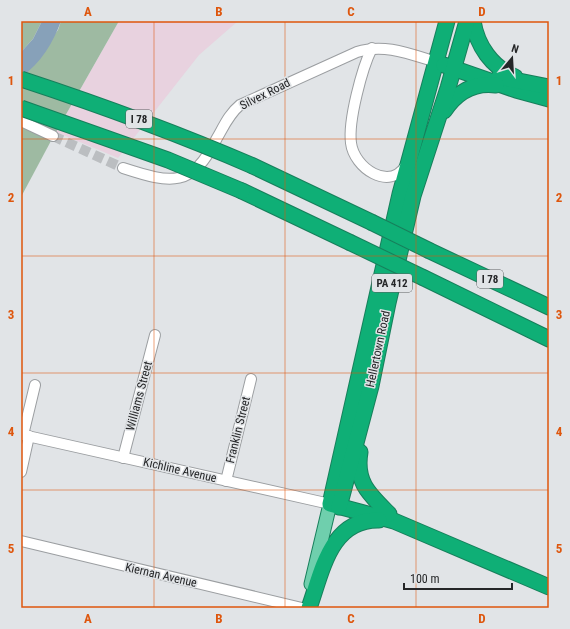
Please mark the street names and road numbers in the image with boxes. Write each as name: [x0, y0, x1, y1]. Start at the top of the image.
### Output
street label: Silvex Road: [238, 75, 293, 113]
road number: I 78: [126, 110, 152, 128]
road number: I 78: [477, 270, 503, 288]
road number: PA 412: [372, 274, 412, 292]
street label: Hellertown Road: [363, 309, 393, 389]
street label: Williams Street: [123, 359, 155, 432]
street label: Franklin Street: [223, 395, 253, 465]
street label: Kichline Avenue: [142, 455, 218, 485]
street label: Kiernan Avenue: [124, 560, 199, 590]

